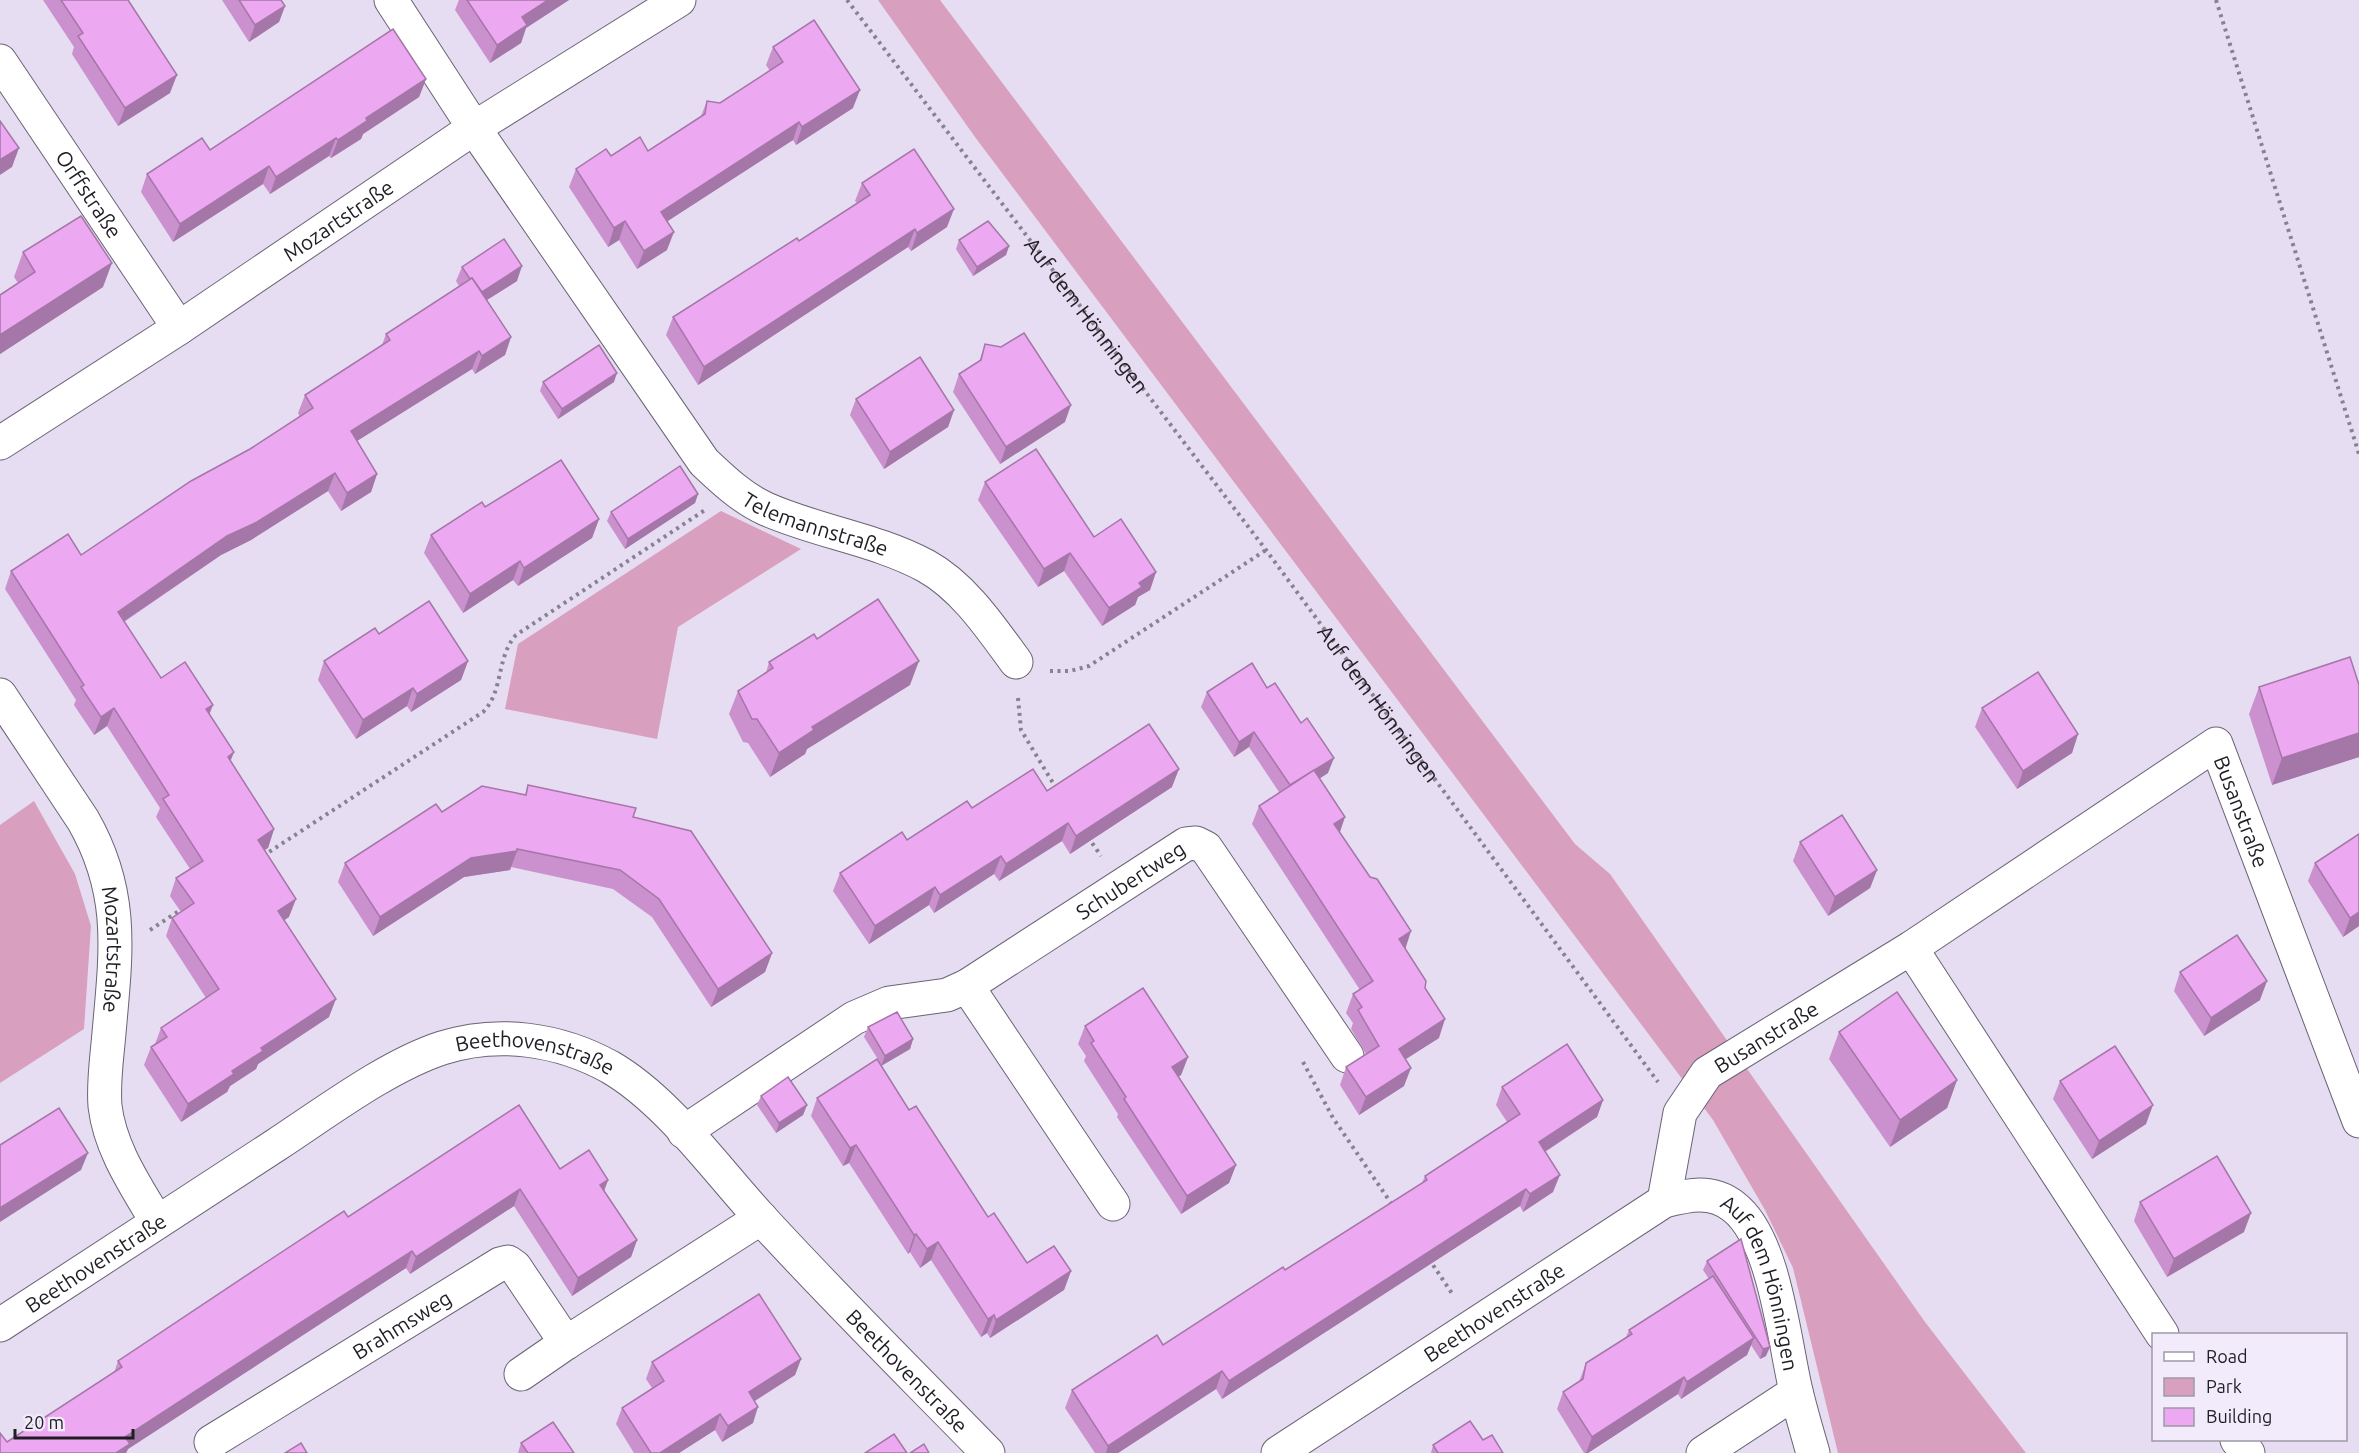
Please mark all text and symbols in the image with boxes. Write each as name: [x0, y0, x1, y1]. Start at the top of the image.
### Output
street label: Orffstraße: [51, 145, 127, 242]
street label: Mozartstraße: [279, 174, 398, 266]
street label: Auf dem Hönningen: [1020, 233, 1154, 397]
street label: Telemannstraße: [738, 487, 892, 560]
street label: Auf dem Hönningen: [1313, 620, 1445, 787]
street label: Busanstraße: [2209, 752, 2274, 871]
street label: Schubertweg: [1071, 836, 1189, 924]
street label: Mozartstraße: [98, 884, 127, 1014]
street label: Busanstraße: [1710, 996, 1823, 1078]
street label: Beethovenstraße: [453, 1027, 619, 1079]
street label: Auf dem Hönningen: [1717, 1190, 1803, 1373]
street label: Beethovenstraße: [21, 1208, 170, 1317]
street label: Beethovenstraße: [1419, 1257, 1569, 1367]
street label: Brahmsweg: [348, 1285, 455, 1364]
street label: Beethovenstraße: [842, 1304, 973, 1437]
legend: [2152, 1333, 2347, 1441]
text: Road: [2206, 1346, 2248, 1366]
text: Park: [2206, 1376, 2242, 1396]
scale bar: [15, 1402, 134, 1440]
text: Building: [2206, 1406, 2272, 1426]
text: 20 m: [24, 1412, 64, 1432]

